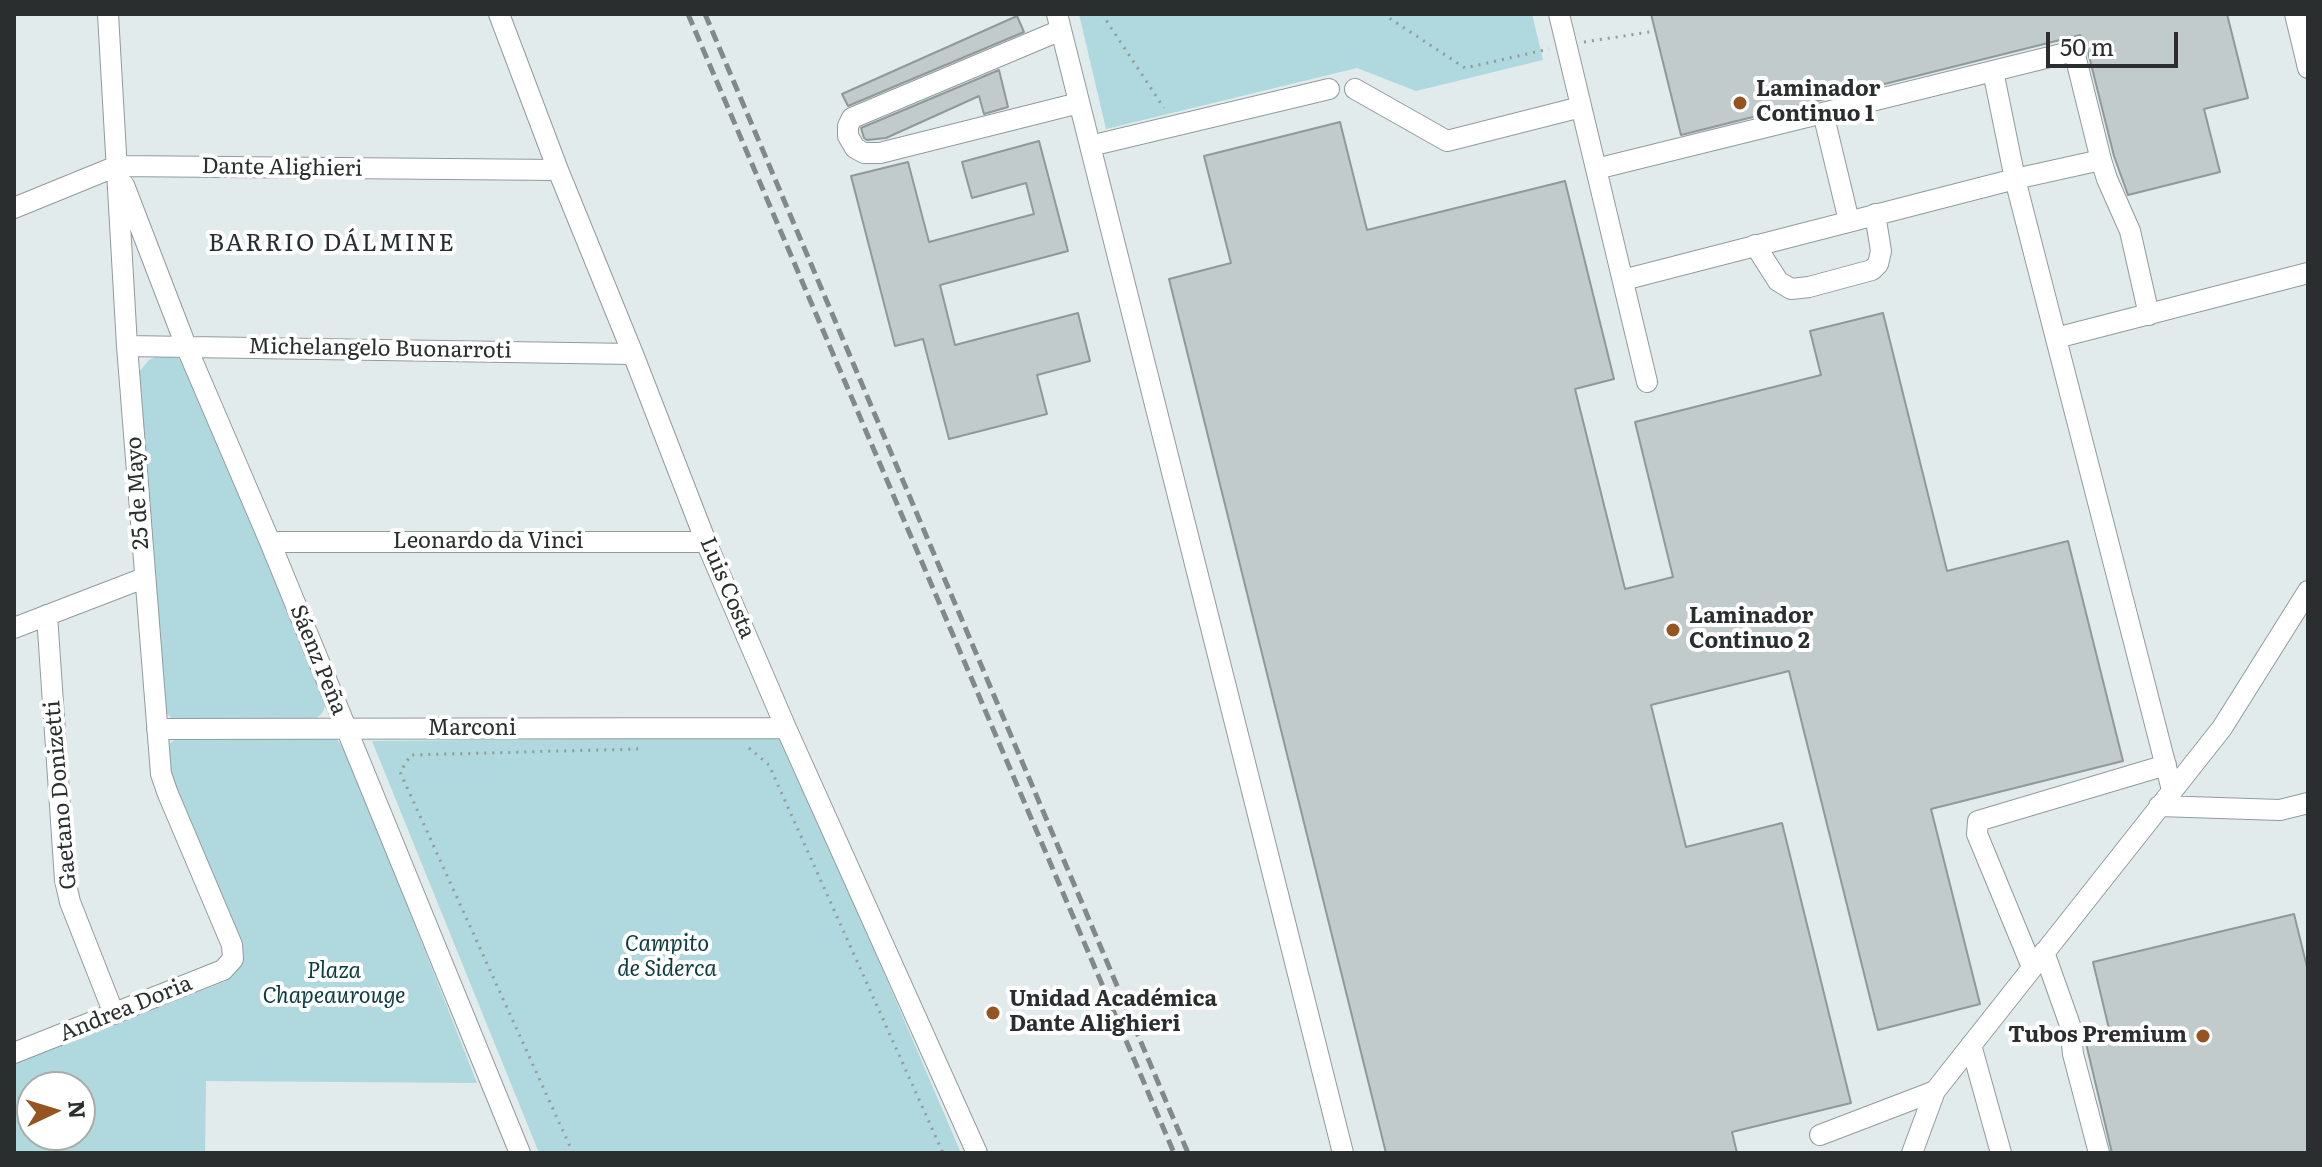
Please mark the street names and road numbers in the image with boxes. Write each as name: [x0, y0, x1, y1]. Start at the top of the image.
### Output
street label: Dante Alighieri: [201, 153, 363, 183]
street label: Michelangelo Buonarroti: [248, 334, 512, 364]
street label: 25 de Mayo: [121, 436, 155, 550]
street label: Leonardo da Vinci: [393, 529, 583, 555]
street label: Luis Costa: [694, 533, 760, 643]
street label: Sáenz Peña: [284, 601, 352, 719]
street label: Gaetano Donizetti: [40, 699, 82, 891]
street label: Marconi: [428, 716, 516, 742]
street label: Andrea Doria: [56, 970, 196, 1048]

